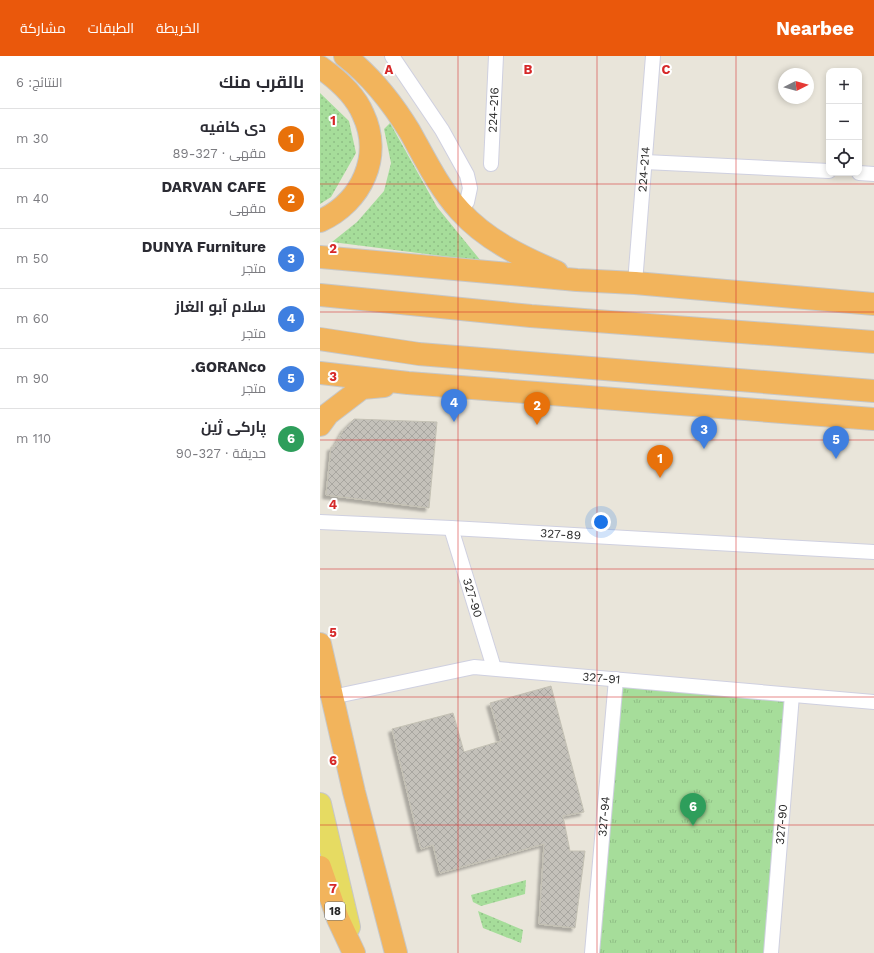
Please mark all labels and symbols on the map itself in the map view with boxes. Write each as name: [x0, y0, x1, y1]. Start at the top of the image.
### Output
text: A: [385, 62, 394, 77]
text: B: [524, 62, 533, 77]
text: C: [662, 62, 671, 77]
north arrow: [778, 68, 814, 104]
street label: 224-216: [485, 87, 502, 133]
text: 1: [330, 113, 336, 128]
street label: 224-214: [635, 146, 653, 193]
text: 2: [329, 241, 337, 256]
text: 3: [329, 369, 337, 384]
pin: 4: [441, 389, 467, 422]
pin: 2: [524, 392, 550, 425]
pin: 3: [691, 416, 717, 449]
pin: 5: [823, 426, 849, 459]
pin: 1: [647, 445, 673, 478]
text: 4: [329, 497, 338, 512]
your location: [591, 512, 611, 532]
street label: 327-89: [540, 526, 581, 542]
street label: 327-90: [460, 576, 485, 619]
text: 5: [329, 625, 337, 640]
street label: 327-91: [582, 670, 621, 687]
text: 6: [329, 753, 337, 768]
pin: 6: [680, 793, 706, 826]
street label: 327-94: [595, 796, 613, 837]
street label: 327-90: [773, 804, 790, 845]
text: 7: [329, 881, 337, 896]
road number: 18: [325, 902, 345, 920]

